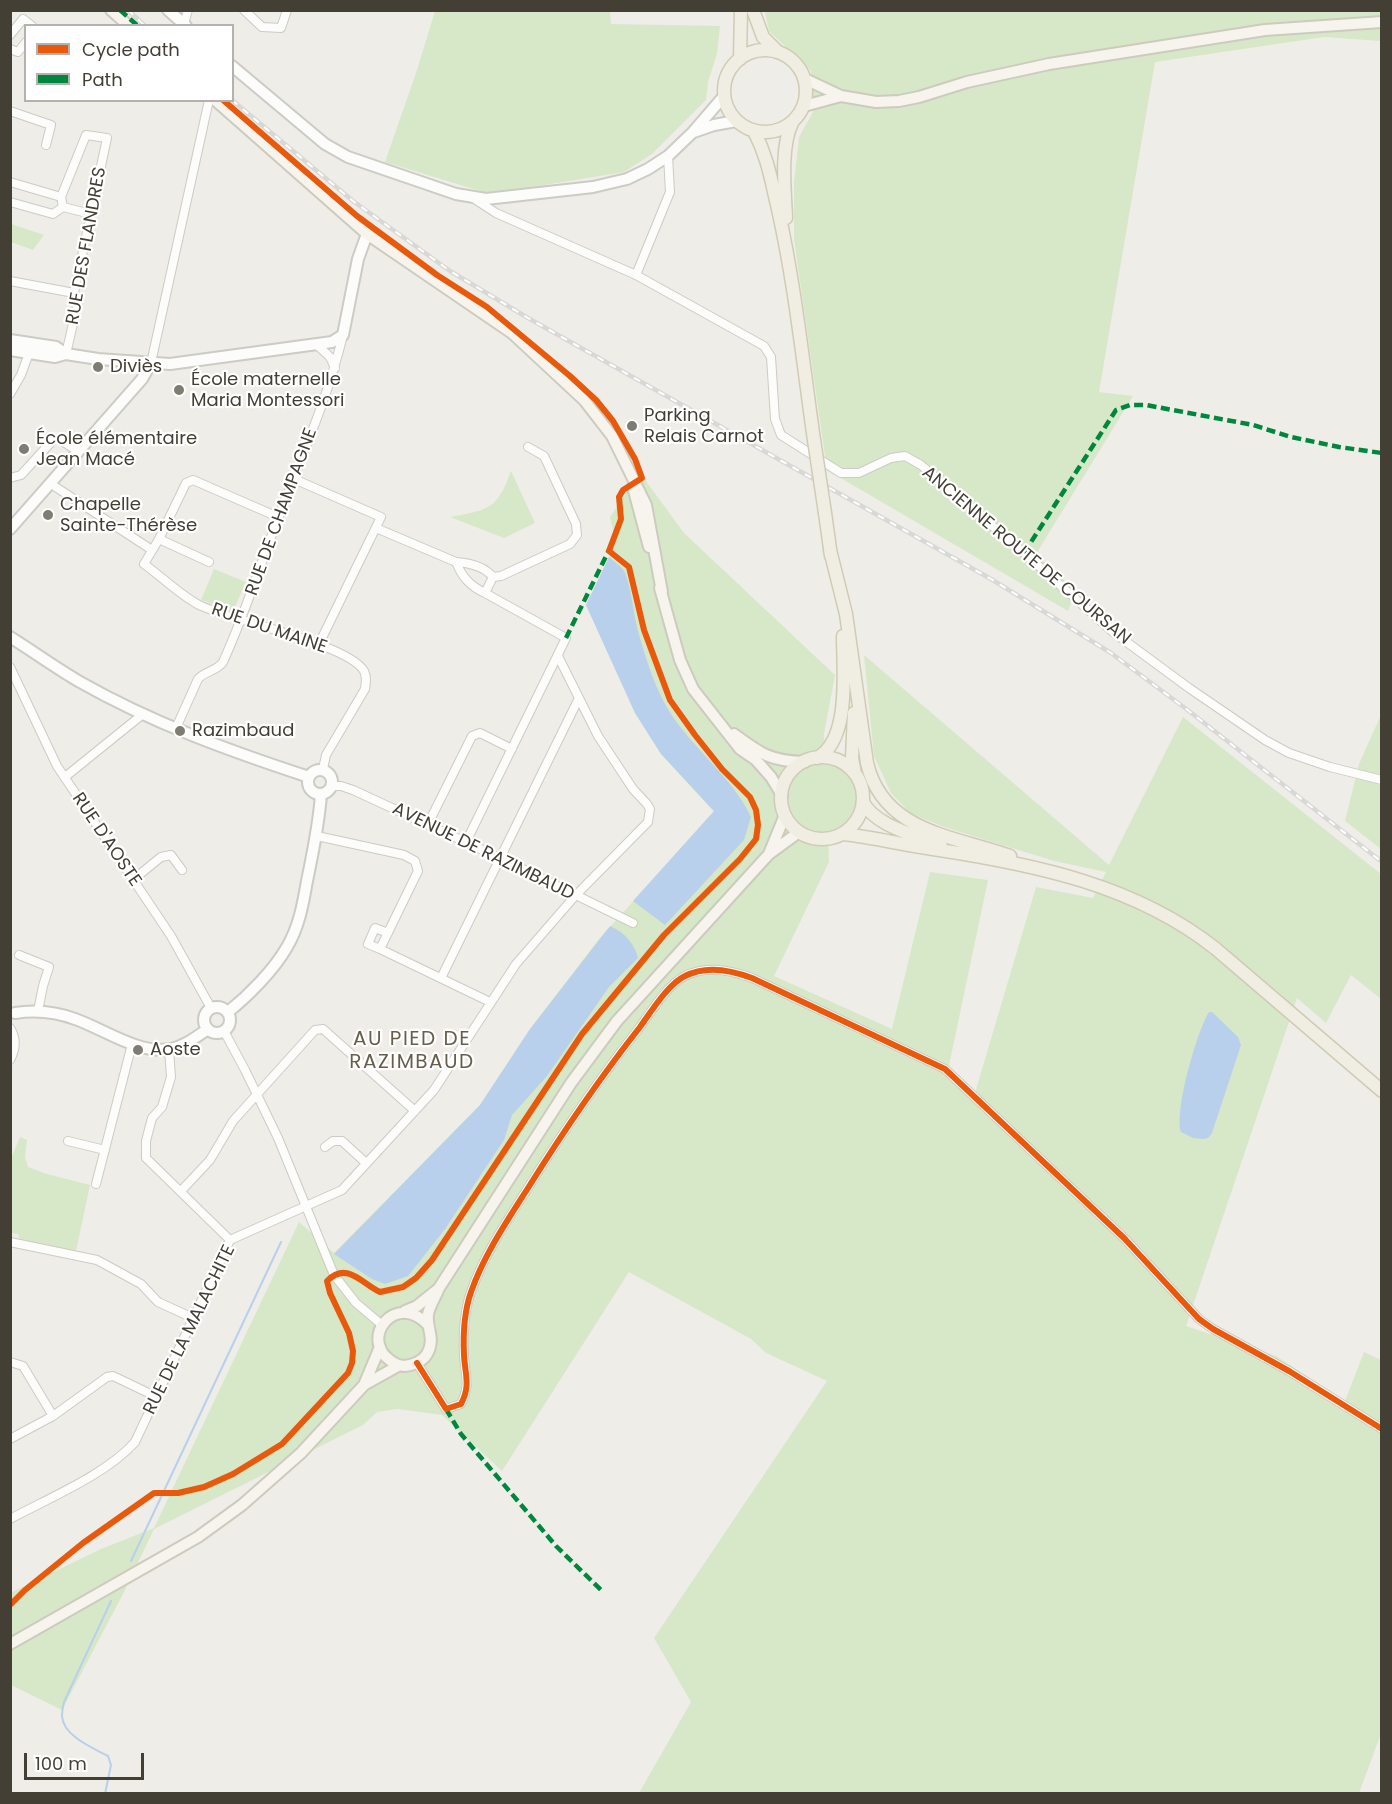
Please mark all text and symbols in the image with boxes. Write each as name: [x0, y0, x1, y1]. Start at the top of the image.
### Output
legend: [24, 24, 234, 102]
text: Cycle path: [82, 37, 180, 62]
text: Path: [82, 67, 123, 92]
street label: RUE DES FLANDRES: [63, 166, 111, 326]
place label: Diviès: [110, 356, 162, 378]
marker: Diviès: [91, 360, 105, 374]
place label: École maternelle Maria Montessori: [191, 369, 344, 412]
marker: École maternelle Maria Montessori: [172, 383, 186, 397]
place label: Parking Relais Carnot: [644, 405, 764, 448]
marker: Parking Relais Carnot: [625, 419, 639, 433]
street label: RUE DE CHAMPAGNE: [242, 425, 322, 599]
place label: École élémentaire Jean Macé: [36, 428, 197, 470]
marker: École élémentaire Jean Macé: [17, 442, 31, 456]
street label: ANCIENNE ROUTE DE COURSAN: [917, 462, 1135, 650]
place label: Chapelle Sainte-Thérèse: [60, 494, 197, 536]
marker: Chapelle Sainte-Thérèse: [41, 508, 55, 522]
street label: RUE DU MAINE: [208, 599, 330, 659]
place label: Razimbaud: [192, 720, 294, 742]
marker: Razimbaud: [173, 724, 187, 738]
street label: RUE D'AOSTE: [67, 789, 145, 891]
street label: AVENUE DE RAZIMBAUD: [388, 798, 578, 906]
district label: AU PIED DE RAZIMBAUD: [349, 1028, 475, 1075]
place label: Aoste: [150, 1039, 201, 1061]
marker: Aoste: [131, 1043, 145, 1057]
street label: RUE DE LA MALACHITE: [140, 1242, 240, 1418]
scale bar: [27, 1741, 147, 1779]
text: 100 m: [35, 1751, 87, 1776]

